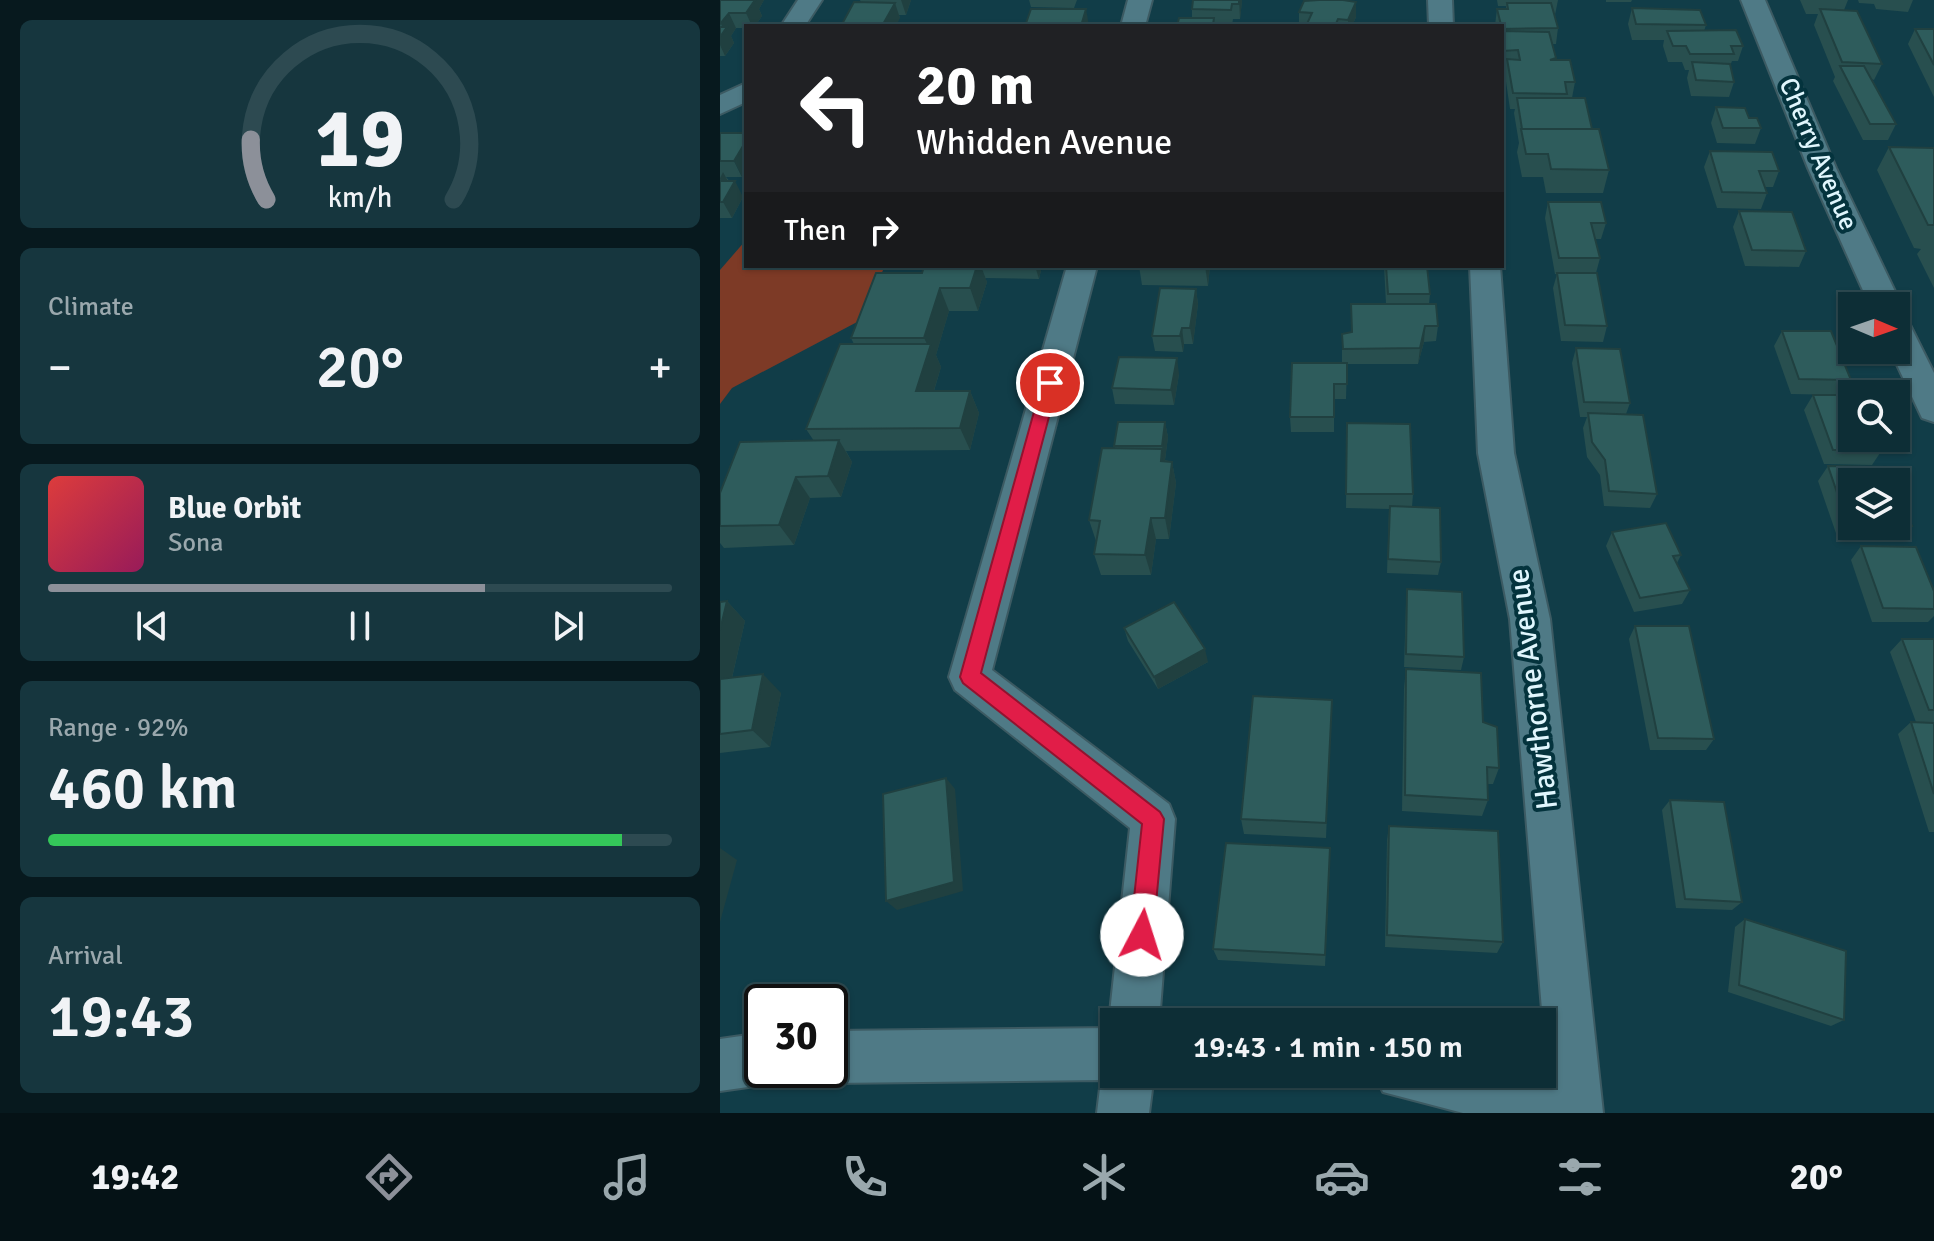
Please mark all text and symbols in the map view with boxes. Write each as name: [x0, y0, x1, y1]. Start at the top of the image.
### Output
text: 20 m: [916, 51, 1034, 120]
icon: left: [784, 56, 888, 160]
street label: Cherry Avenue: [1772, 73, 1864, 235]
text: 19: [315, 88, 405, 190]
text: Whidden Avenue: [916, 120, 1172, 165]
text: km/h: [328, 180, 392, 215]
icon: right: [862, 208, 906, 252]
text: Then: [784, 212, 846, 249]
text: Climate: [48, 291, 134, 323]
north arrow: [1838, 292, 1910, 364]
map controls: [1838, 292, 1910, 540]
text: 20°: [316, 331, 404, 405]
text: −: [48, 341, 72, 395]
text: +: [648, 341, 672, 395]
pin: [1016, 349, 1084, 417]
icon: arrive: [1028, 361, 1072, 405]
button: search: [1838, 380, 1910, 452]
button: layers: [1838, 468, 1910, 540]
text: Blue Orbit: [168, 490, 301, 527]
text: Sona: [168, 527, 223, 559]
street label: Hawthorne Avenue: [1500, 566, 1566, 812]
icon: previous: [130, 604, 174, 648]
icon: pause: [338, 604, 382, 648]
icon: next: [546, 604, 590, 648]
text: Range · 92%: [48, 712, 189, 744]
text: 460 km: [48, 752, 237, 826]
position arrow: [1100, 893, 1184, 977]
text: Arrival: [48, 940, 123, 972]
text: 19:43: [48, 980, 195, 1054]
speed limit sign: 30: [744, 984, 848, 1088]
text: 19:43 · 1 min · 150 m: [1193, 1029, 1463, 1066]
icon: directions: [361, 1149, 417, 1205]
icon: music: [599, 1149, 655, 1205]
icon: phone: [837, 1149, 893, 1205]
icon: climate: [1076, 1149, 1132, 1205]
icon: car: [1314, 1149, 1370, 1205]
icon: filters: [1552, 1149, 1608, 1205]
text: 19:42: [91, 1155, 179, 1200]
text: 20°: [1790, 1155, 1843, 1200]

